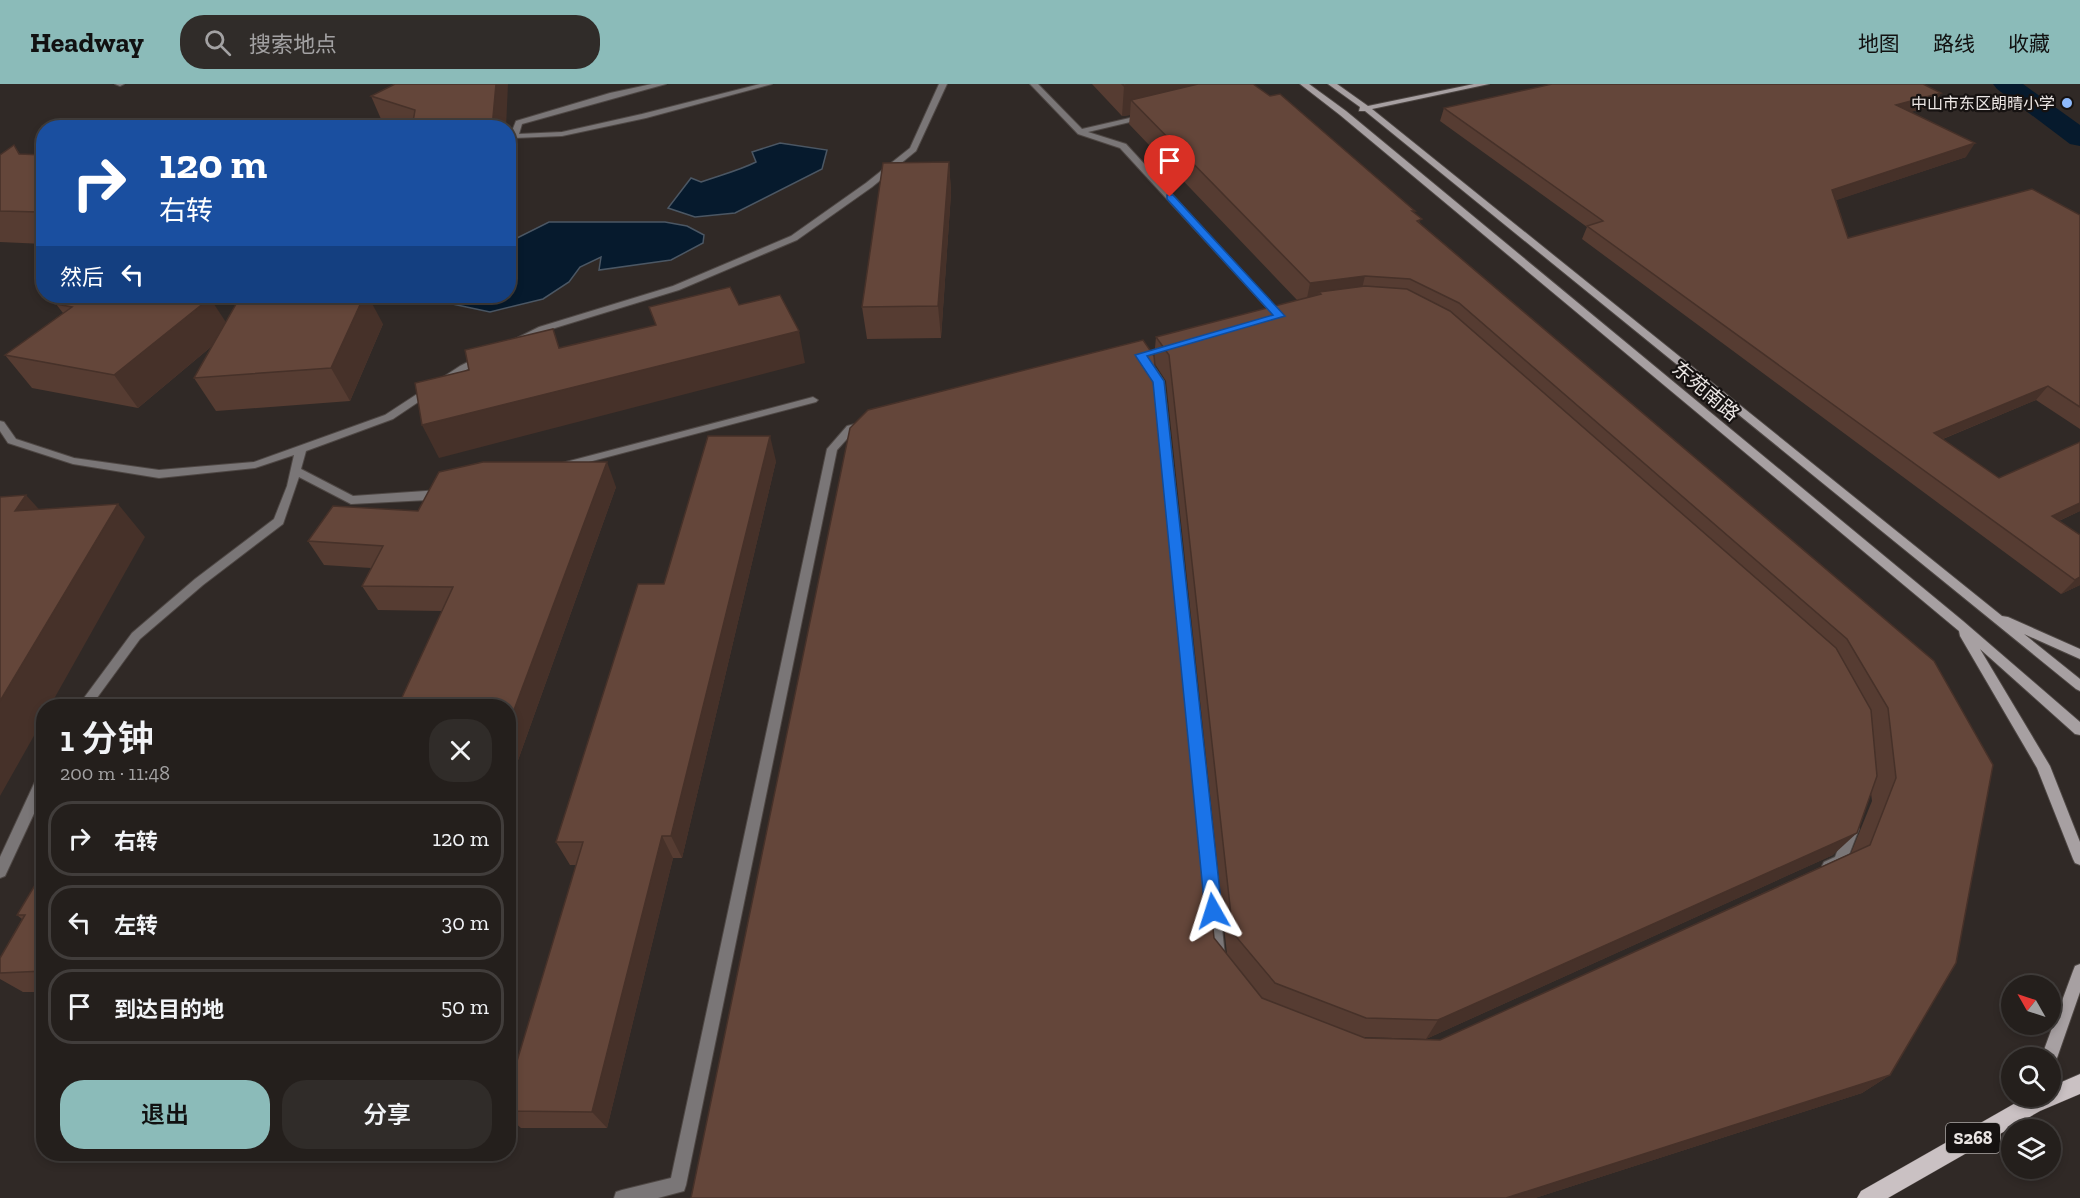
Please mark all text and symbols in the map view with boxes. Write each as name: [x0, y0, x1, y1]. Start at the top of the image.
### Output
search box: [180, 15, 600, 69]
text: Headway: [30, 26, 144, 59]
icon: search: [201, 26, 234, 59]
text: 搜索地点: [249, 31, 337, 58]
text: 地图: [1858, 31, 1900, 56]
text: 路线: [1933, 31, 1975, 56]
text: 收藏: [2008, 31, 2050, 56]
place label: 中山市东区朗晴小学: [1911, 94, 2055, 113]
marker: 中山市东区朗晴小学: [2060, 96, 2074, 110]
pin: [1144, 135, 1195, 197]
text: 120 m: [159, 138, 267, 189]
icon: right: [60, 144, 138, 222]
icon: arrive: [1153, 144, 1186, 177]
text: 右转: [159, 195, 213, 227]
icon: left: [116, 258, 149, 291]
text: 然后: [60, 264, 104, 291]
street label: 东苑南路: [1668, 356, 1744, 426]
text: 1 分钟: [60, 717, 154, 760]
button: close: [429, 719, 492, 782]
text: 200 m · 11:48: [60, 761, 170, 785]
icon: right: [63, 822, 96, 855]
text: 120 m: [433, 825, 489, 852]
text: 右转: [114, 828, 158, 855]
position arrow: [1181, 879, 1245, 943]
icon: left: [63, 906, 96, 939]
text: 30 m: [442, 909, 489, 936]
text: 左转: [114, 912, 158, 939]
north arrow: [2001, 975, 2061, 1035]
map controls: [2001, 975, 2061, 1179]
icon: arrive: [63, 990, 96, 1023]
text: 50 m: [441, 993, 489, 1020]
text: 到达目的地: [114, 996, 224, 1023]
button: search: [2001, 1047, 2061, 1107]
button: 退出: [60, 1080, 270, 1149]
button: 分享: [282, 1080, 492, 1149]
button: layers: [2001, 1119, 2061, 1179]
road number: S268: [1946, 1123, 2000, 1153]

